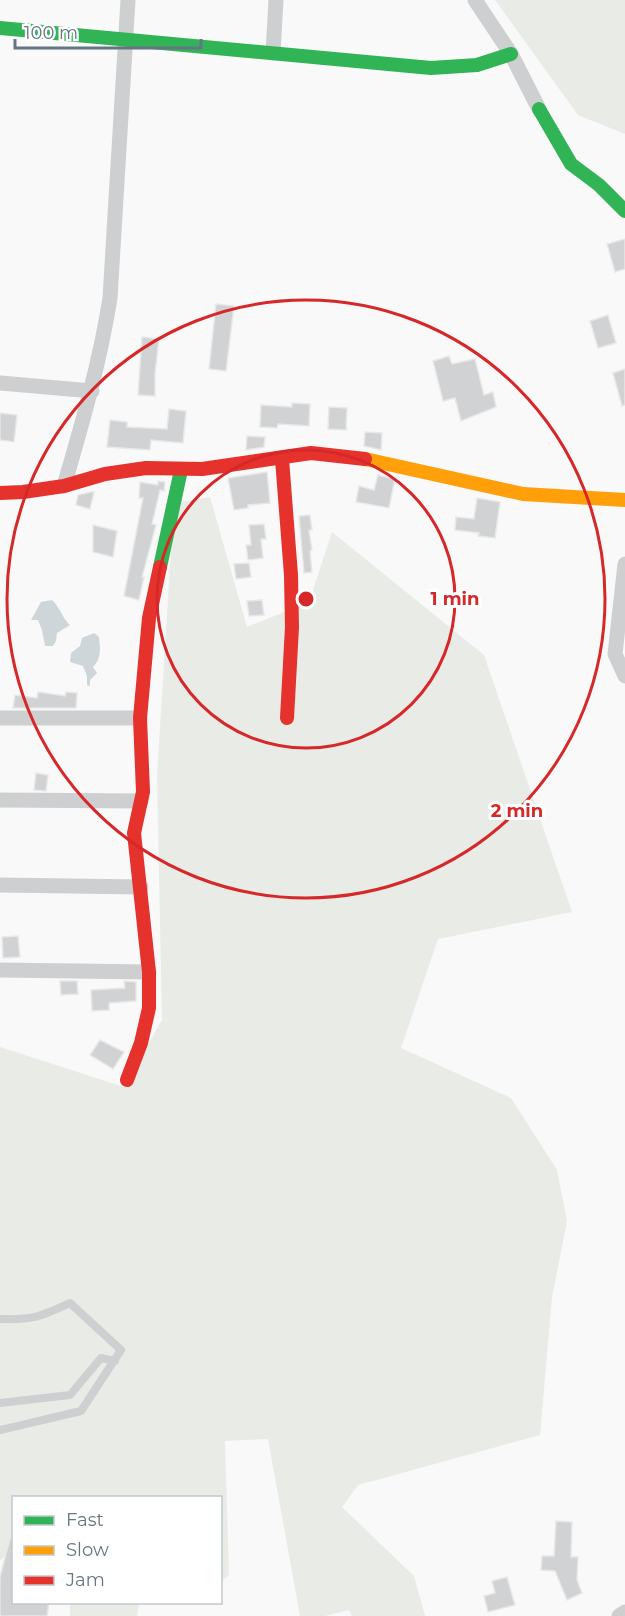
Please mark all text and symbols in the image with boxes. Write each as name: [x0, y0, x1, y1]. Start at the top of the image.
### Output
scale bar: [15, 12, 201, 50]
text: 100 m: [24, 22, 78, 44]
text: 1 min: [431, 588, 479, 610]
centre of rings: [296, 589, 316, 609]
text: 2 min: [491, 800, 543, 822]
legend: [12, 1496, 222, 1604]
text: Fast: [66, 1509, 104, 1531]
text: Slow: [66, 1539, 109, 1561]
text: Jam: [65, 1569, 105, 1591]

